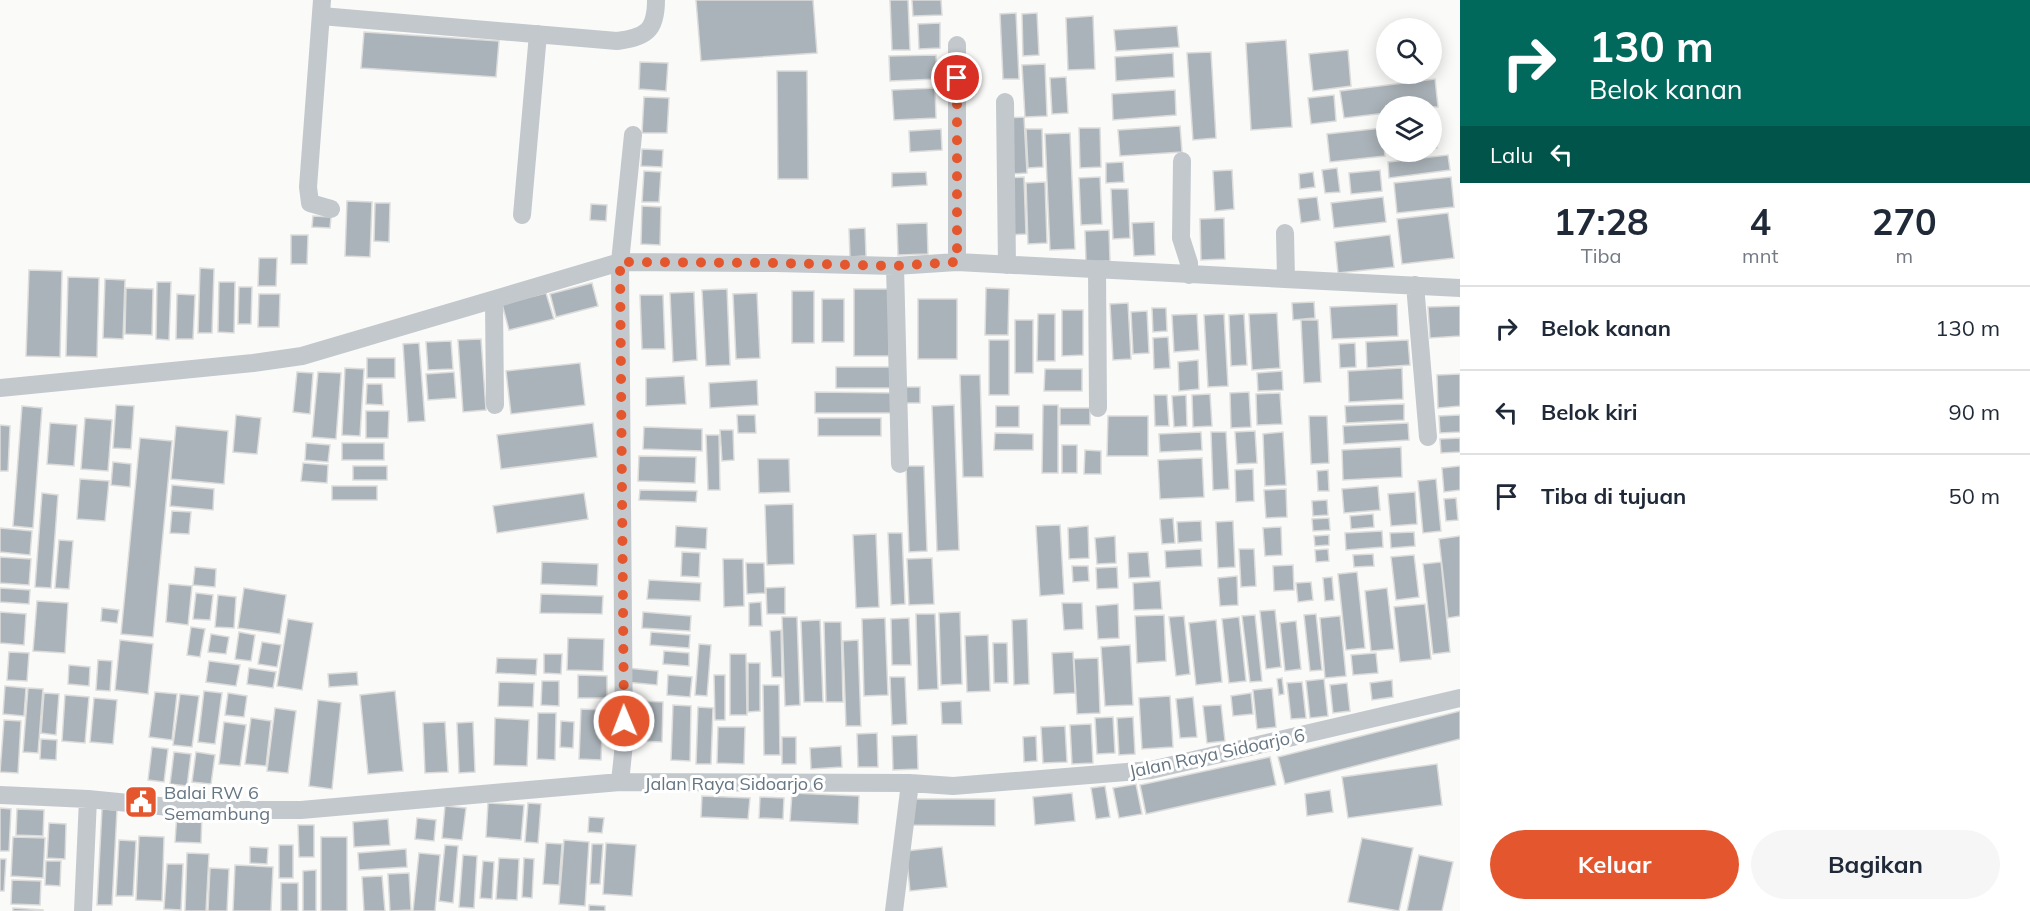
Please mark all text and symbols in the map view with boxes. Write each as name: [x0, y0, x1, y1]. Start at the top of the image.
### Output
map controls: [1376, 18, 1442, 162]
button: search: [1376, 18, 1442, 84]
text: 130 m: [1589, 20, 1714, 73]
icon: right: [1490, 24, 1568, 102]
pin: [931, 52, 982, 103]
icon: arrive: [940, 61, 973, 94]
text: Belok kanan: [1589, 72, 1743, 106]
button: layers: [1376, 96, 1442, 162]
icon: left: [1545, 138, 1578, 171]
text: Lalu: [1490, 141, 1533, 169]
text: 17:28: [1553, 199, 1649, 244]
text: 4: [1749, 199, 1771, 244]
text: 270: [1872, 199, 1937, 244]
text: Tiba: [1581, 243, 1621, 268]
text: mnt: [1742, 243, 1778, 268]
text: m: [1895, 243, 1913, 268]
icon: right: [1490, 312, 1523, 345]
text: Belok kanan: [1541, 314, 1671, 342]
text: 130 m: [1935, 314, 2000, 342]
icon: left: [1490, 396, 1523, 429]
text: Belok kiri: [1541, 398, 1637, 426]
text: 90 m: [1949, 398, 2000, 426]
icon: arrive: [1490, 480, 1523, 513]
text: Tiba di tujuan: [1541, 482, 1686, 510]
text: 50 m: [1949, 482, 2000, 510]
position arrow: [592, 689, 656, 753]
street label: Jalan Raya Sidoarjo 6: [1127, 723, 1307, 783]
street label: Jalan Raya Sidoarjo 6: [644, 772, 824, 795]
place label: Balai RW 6 Semambung: [164, 781, 270, 825]
public building icon: Balai RW 6 Semambung: [123, 784, 159, 820]
button: Keluar: [1490, 830, 1739, 899]
button: Bagikan: [1751, 830, 2000, 899]

